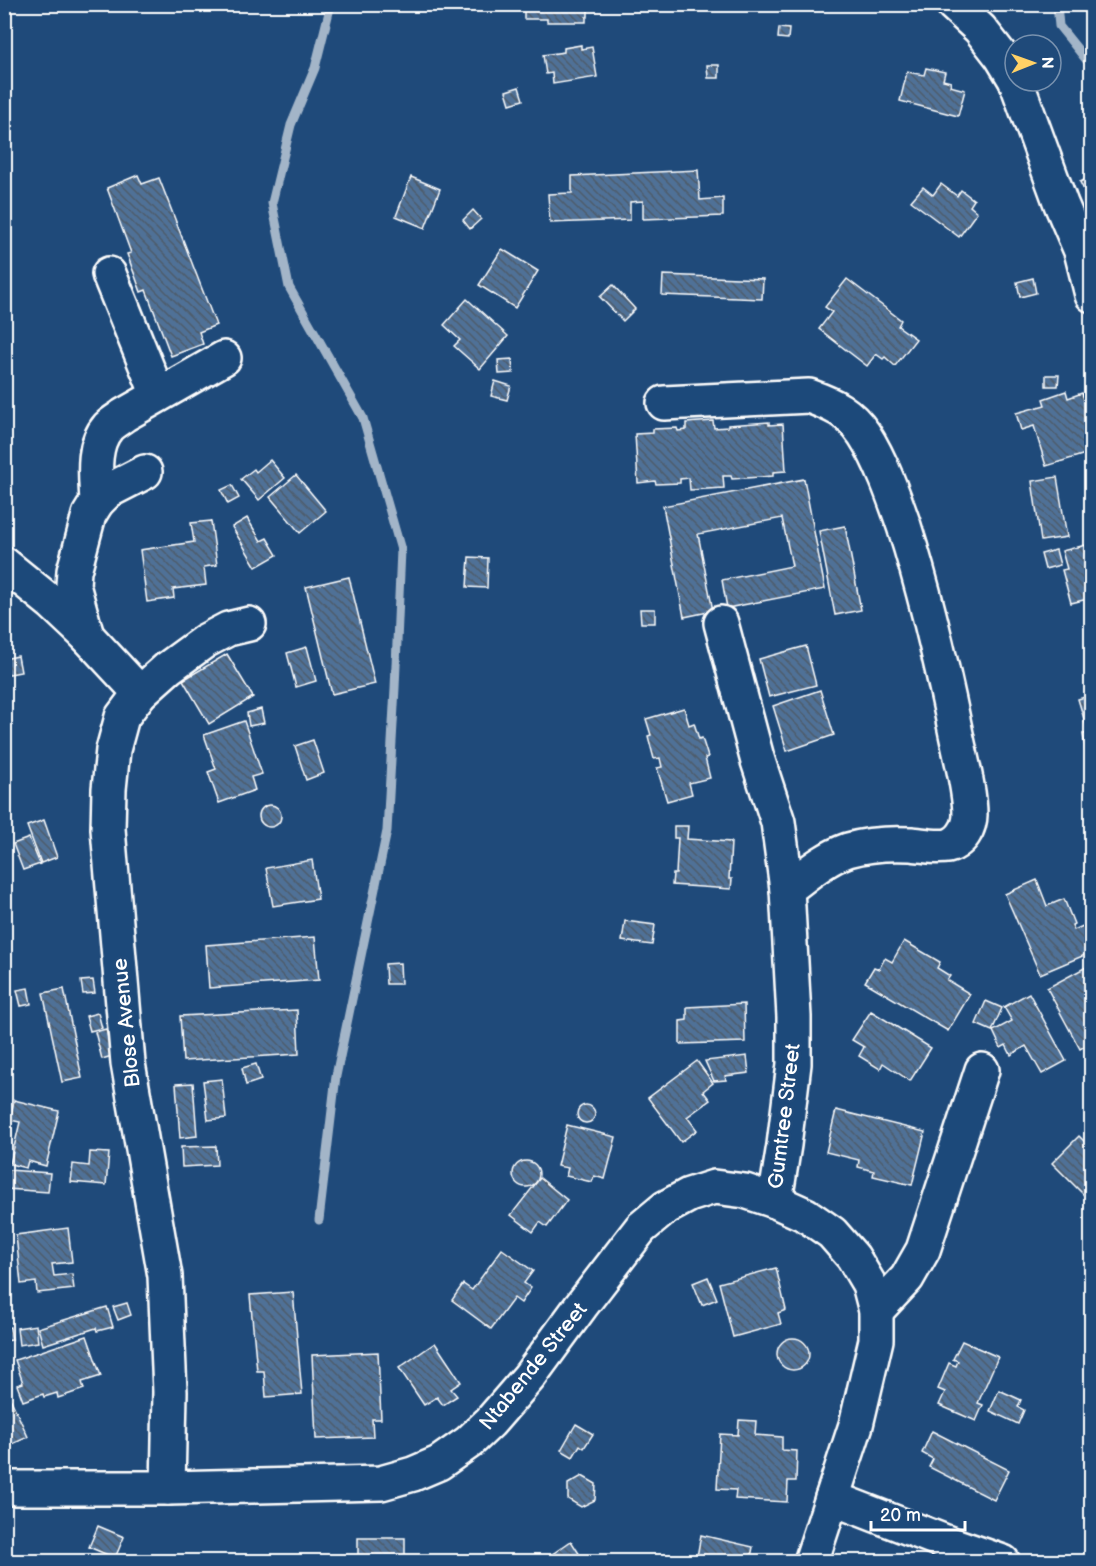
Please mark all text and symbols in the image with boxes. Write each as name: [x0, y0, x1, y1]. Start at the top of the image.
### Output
north arrow: [1003, 33, 1063, 93]
text: N: [1037, 57, 1056, 69]
street label: Blose Avenue: [107, 957, 146, 1089]
street label: Gumtree Street: [763, 1041, 806, 1190]
street label: Ntabende Street: [474, 1297, 593, 1435]
scale bar: [871, 1494, 966, 1532]
text: 20 m: [880, 1505, 921, 1526]

